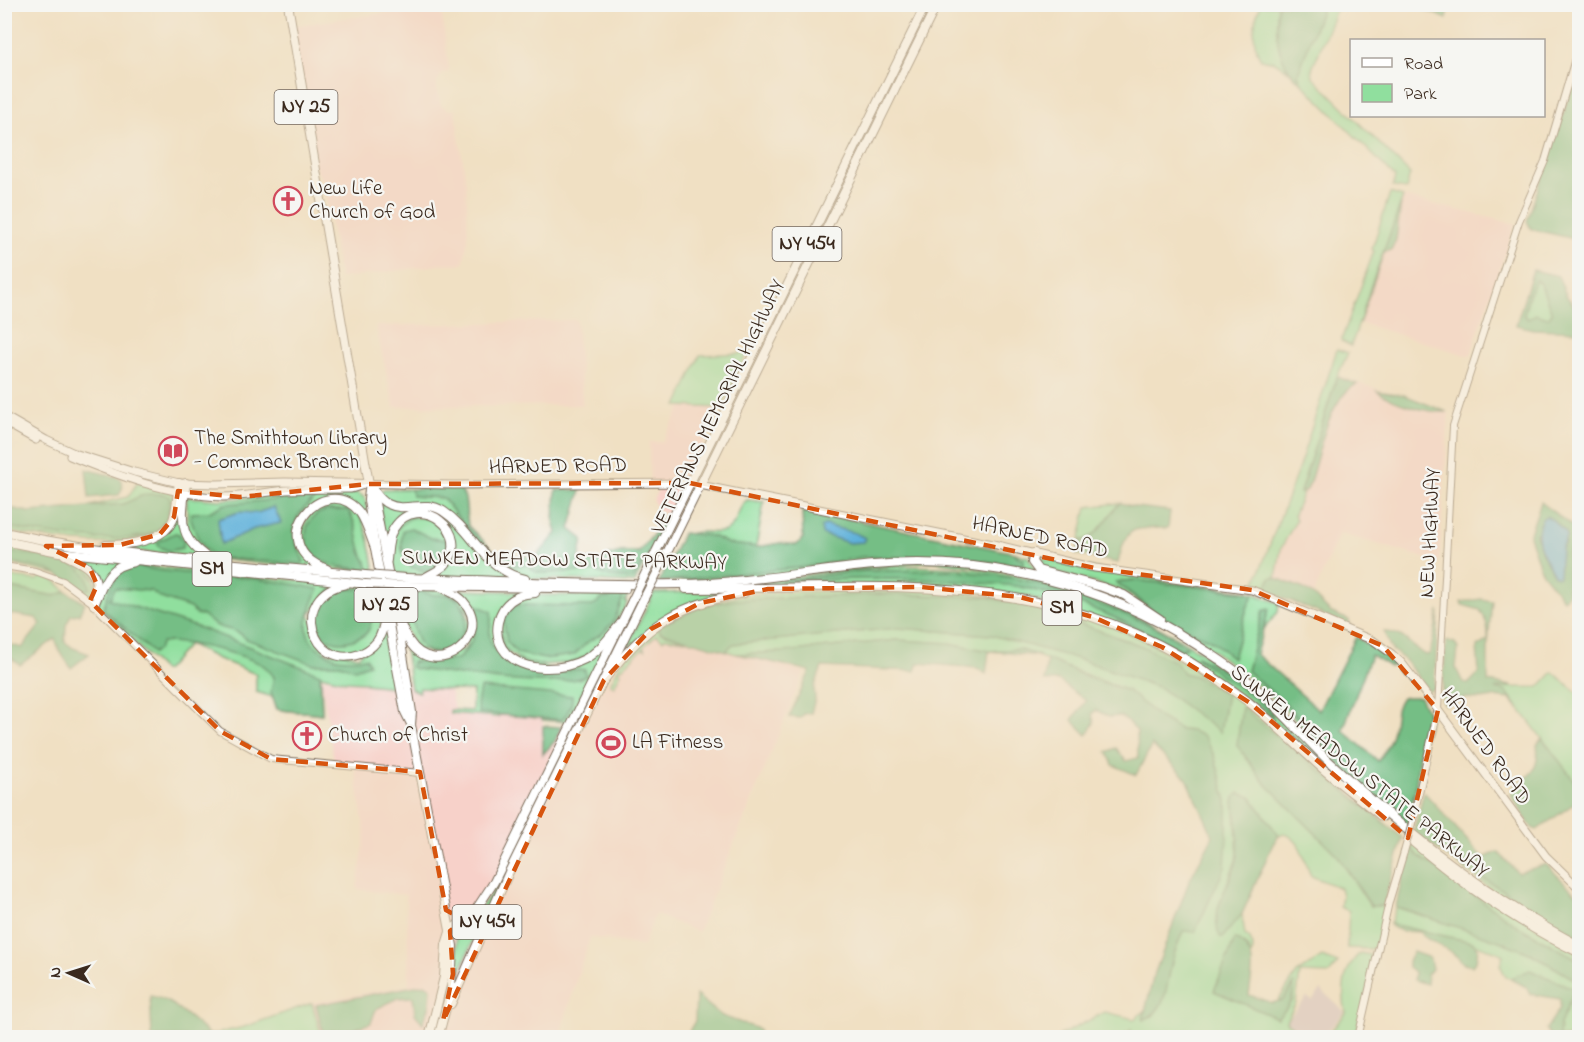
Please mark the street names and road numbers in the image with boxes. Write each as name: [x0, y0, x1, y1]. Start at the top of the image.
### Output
road number: NY 25: [274, 90, 338, 124]
road number: NY 454: [772, 227, 842, 261]
street label: VETERANS MEMORIAL HIGHWAY: [644, 275, 794, 540]
street label: HARNED ROAD: [489, 451, 627, 483]
street label: NEW HIGHWAY: [1413, 467, 1449, 599]
street label: HARNED ROAD: [969, 509, 1111, 567]
street label: SUNKEN MEADOW STATE PARKWAY: [401, 543, 727, 579]
road number: SM: [192, 552, 232, 586]
road number: NY 25: [354, 588, 418, 622]
road number: SM: [1042, 591, 1082, 625]
street label: SUNKEN MEADOW STATE PARKWAY: [1223, 658, 1495, 886]
street label: HARNED ROAD: [1432, 682, 1538, 812]
road number: NY 454: [452, 905, 522, 939]

